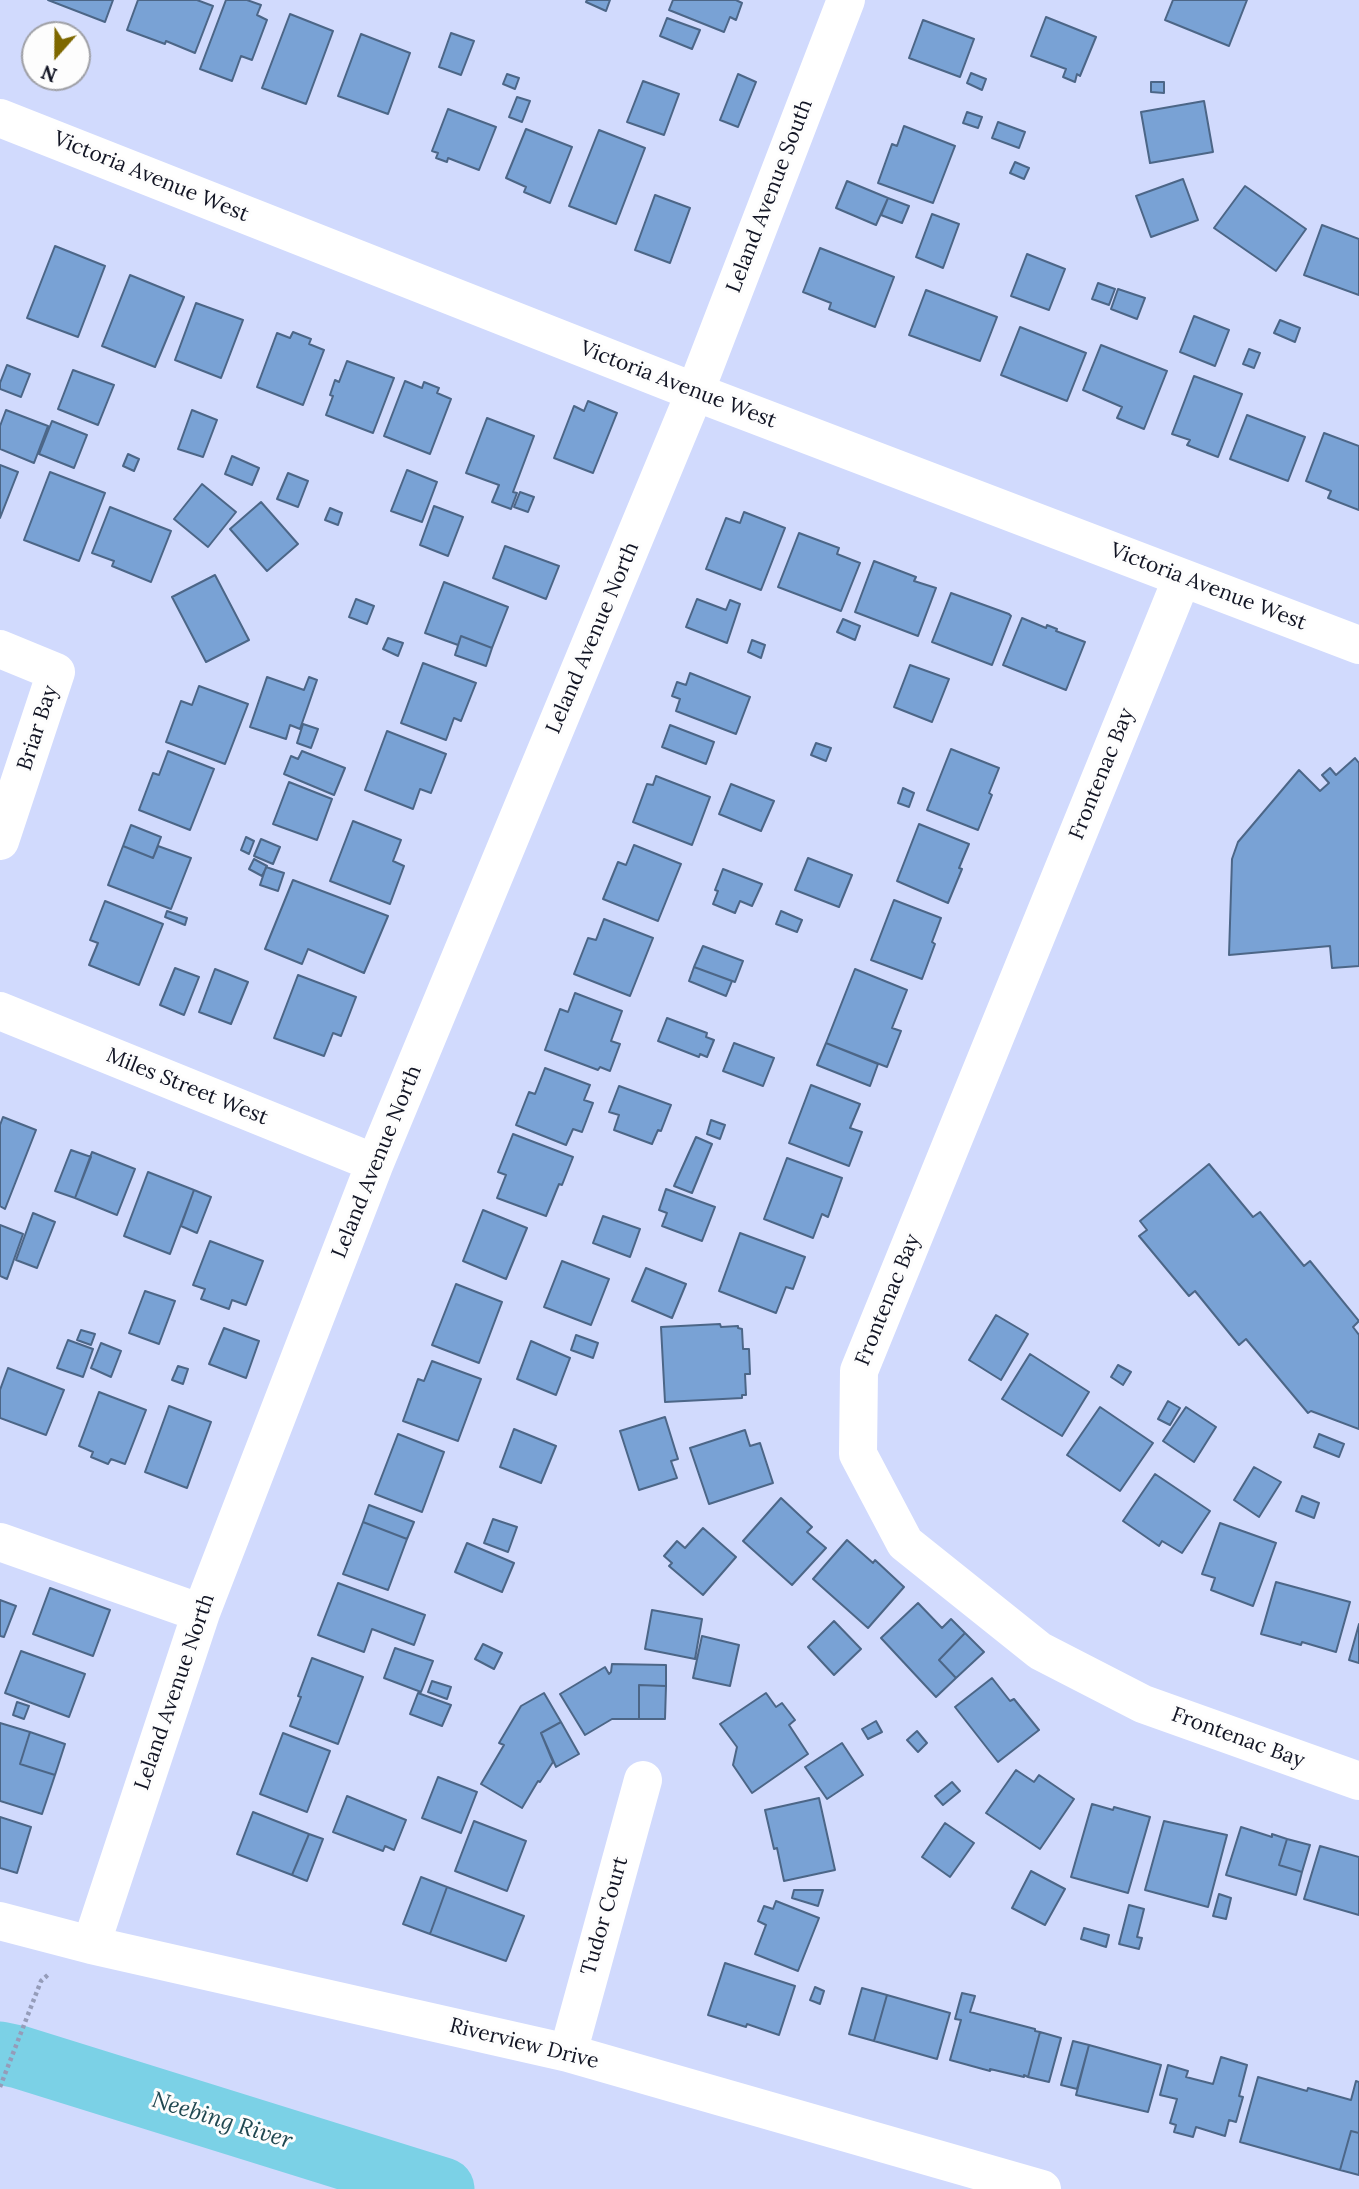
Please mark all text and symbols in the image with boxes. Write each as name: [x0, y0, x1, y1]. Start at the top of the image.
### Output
north arrow: [21, 21, 91, 91]
text: N: [38, 60, 60, 88]
street label: Leland Avenue South: [721, 96, 819, 296]
street label: Victoria Avenue West: [50, 126, 252, 228]
street label: Victoria Avenue West: [576, 336, 780, 434]
street label: Leland Avenue North: [541, 538, 645, 738]
street label: Victoria Avenue West: [1106, 538, 1310, 636]
street label: Briar Bay: [12, 682, 64, 774]
street label: Frontenac Bay: [1064, 705, 1140, 843]
street label: Miles Street West: [103, 1043, 271, 1131]
street label: Leland Avenue North: [327, 1062, 427, 1262]
street label: Frontenac Bay: [850, 1231, 926, 1369]
street label: Leland Avenue North: [130, 1591, 220, 1793]
street label: Frontenac Bay: [1168, 1702, 1308, 1774]
street label: Tudor Court: [576, 1854, 634, 1978]
street label: Riverview Drive: [447, 2013, 601, 2075]
water label: Neebing River: [148, 2086, 296, 2156]

